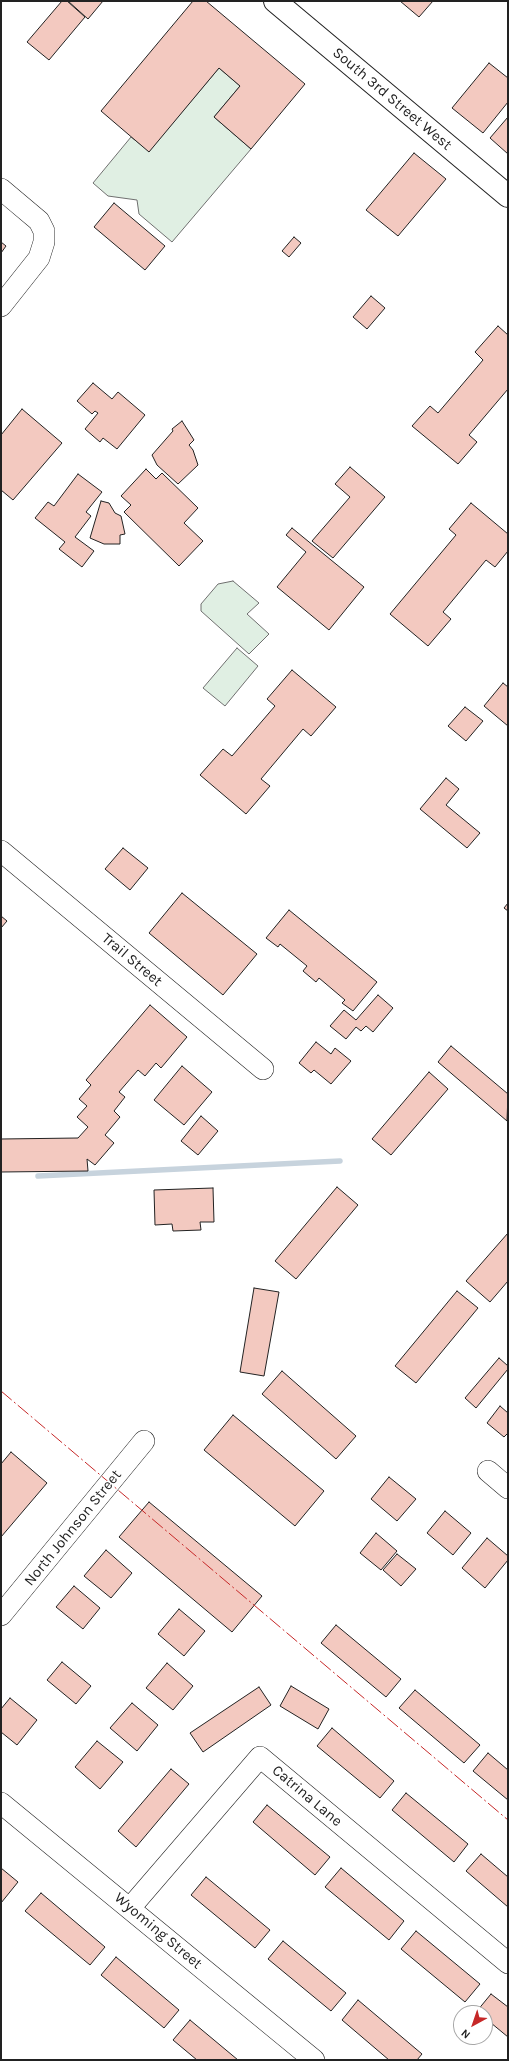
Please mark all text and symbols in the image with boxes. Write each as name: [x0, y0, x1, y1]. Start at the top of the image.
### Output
street label: South 3rd Street West: [329, 44, 455, 154]
street label: Trail Street: [98, 929, 166, 991]
street label: North Johnson Street: [21, 1466, 125, 1590]
street label: Catrina Lane: [268, 1762, 346, 1830]
street label: Wyoming Street: [110, 1889, 206, 1973]
north arrow: [453, 2005, 493, 2045]
text: N: [458, 2026, 473, 2041]

